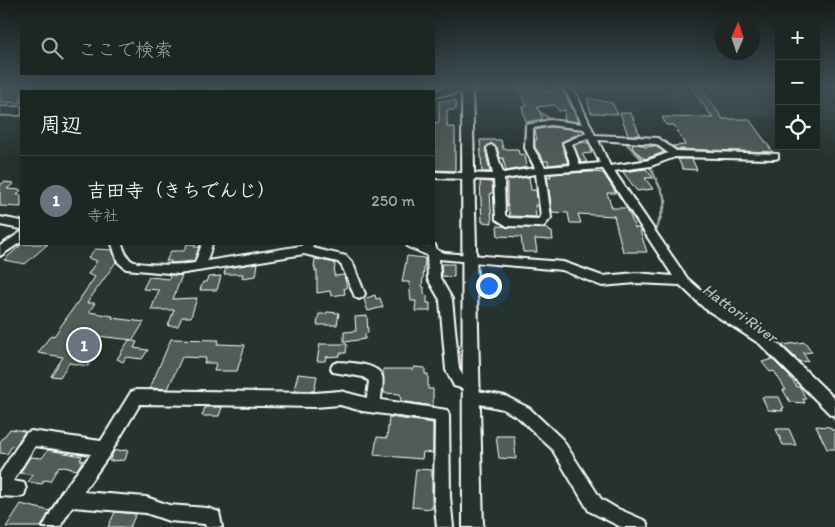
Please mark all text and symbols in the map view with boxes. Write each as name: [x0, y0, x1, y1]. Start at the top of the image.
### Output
north arrow: [715, 15, 760, 60]
map controls: [775, 15, 820, 150]
button: +: [775, 15, 820, 60]
search box: [20, 20, 435, 75]
icon: search: [38, 34, 66, 62]
text: ここで検索: [78, 38, 173, 61]
button: −: [775, 60, 820, 105]
button: locate: [775, 105, 820, 150]
text: 周辺: [40, 112, 82, 137]
text: 吉田寺（きちでんじ）: [87, 179, 276, 202]
text: 1: [52, 191, 60, 210]
text: 250 m: [371, 191, 415, 210]
text: 寺社: [87, 206, 119, 225]
your location: [476, 273, 502, 299]
water label: Hattori River: [699, 279, 783, 348]
pin: 1: [68, 326, 100, 364]

